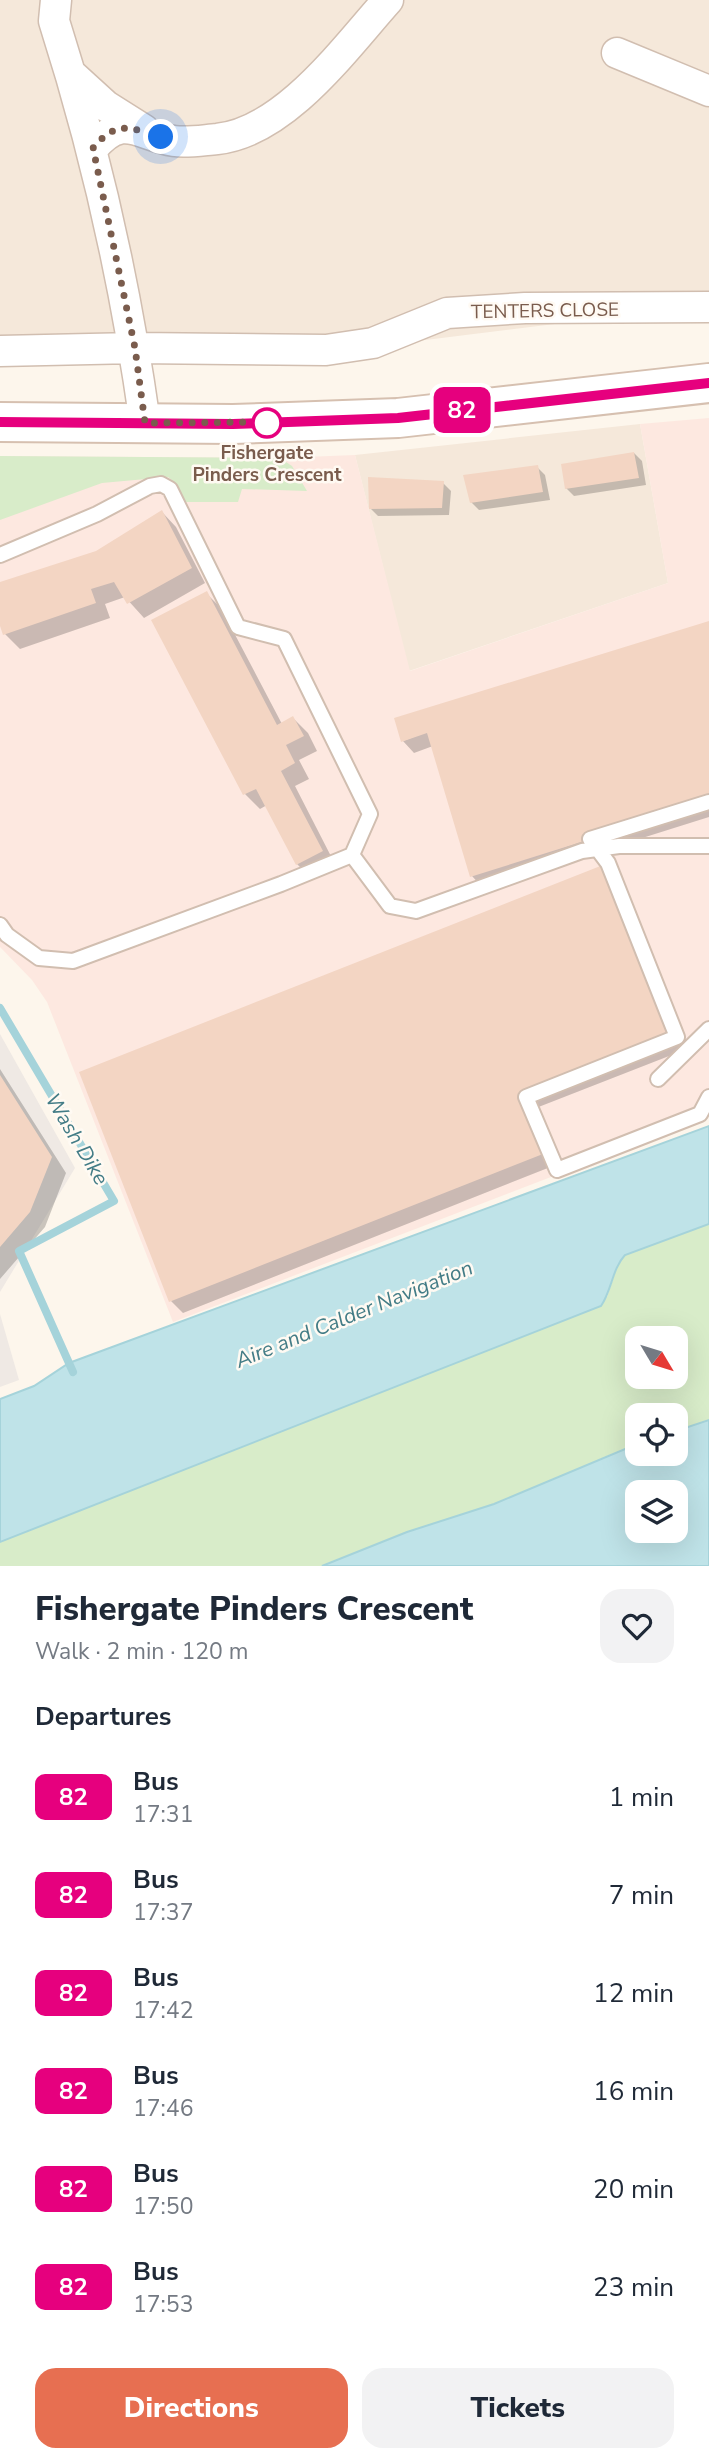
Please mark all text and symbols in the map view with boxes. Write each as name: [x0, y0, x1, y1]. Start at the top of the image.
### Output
your location: [143, 119, 178, 154]
street label: TENTERS CLOSE: [471, 297, 619, 325]
line badge: 82: [430, 387, 494, 433]
text: 82: [448, 394, 476, 426]
marker: Fishergate Pinders Crescent: [252, 408, 282, 438]
place label: Fishergate Pinders Crescent: [192, 440, 342, 488]
water label: Wash Dike: [39, 1088, 115, 1190]
water label: Aire and Calder Navigation: [230, 1254, 477, 1375]
north arrow: [625, 1326, 688, 1390]
map controls: [625, 1326, 688, 1543]
button: locate: [625, 1403, 688, 1466]
button: layers: [625, 1480, 688, 1543]
text: Fishergate Pinders Crescent: [35, 1587, 473, 1632]
button: heart: [600, 1589, 674, 1663]
text: Walk · 2 min · 120 m: [35, 1636, 248, 1667]
text: Departures: [35, 1699, 171, 1734]
text: Bus: [133, 1764, 179, 1799]
text: 1 min: [609, 1780, 674, 1815]
text: 82: [59, 1781, 88, 1813]
text: 17:31: [133, 1799, 193, 1830]
text: Bus: [133, 1862, 179, 1897]
text: 7 min: [609, 1878, 674, 1913]
text: 82: [59, 1879, 88, 1911]
text: 17:37: [133, 1897, 193, 1928]
text: Bus: [133, 1960, 179, 1995]
text: 12 min: [593, 1976, 674, 2011]
text: 82: [59, 1977, 88, 2009]
text: 17:42: [133, 1995, 193, 2026]
text: Bus: [133, 2058, 179, 2093]
text: 16 min: [593, 2074, 674, 2109]
text: 82: [59, 2075, 88, 2107]
text: 17:46: [133, 2093, 193, 2124]
text: Bus: [133, 2156, 179, 2191]
text: 20 min: [593, 2172, 674, 2207]
text: 82: [59, 2173, 88, 2205]
text: 17:50: [133, 2191, 193, 2222]
text: Bus: [133, 2254, 179, 2289]
text: 23 min: [593, 2270, 674, 2305]
text: 82: [59, 2271, 88, 2303]
text: 17:53: [133, 2289, 193, 2320]
button: Directions: [35, 2368, 348, 2448]
button: Tickets: [362, 2368, 674, 2448]

